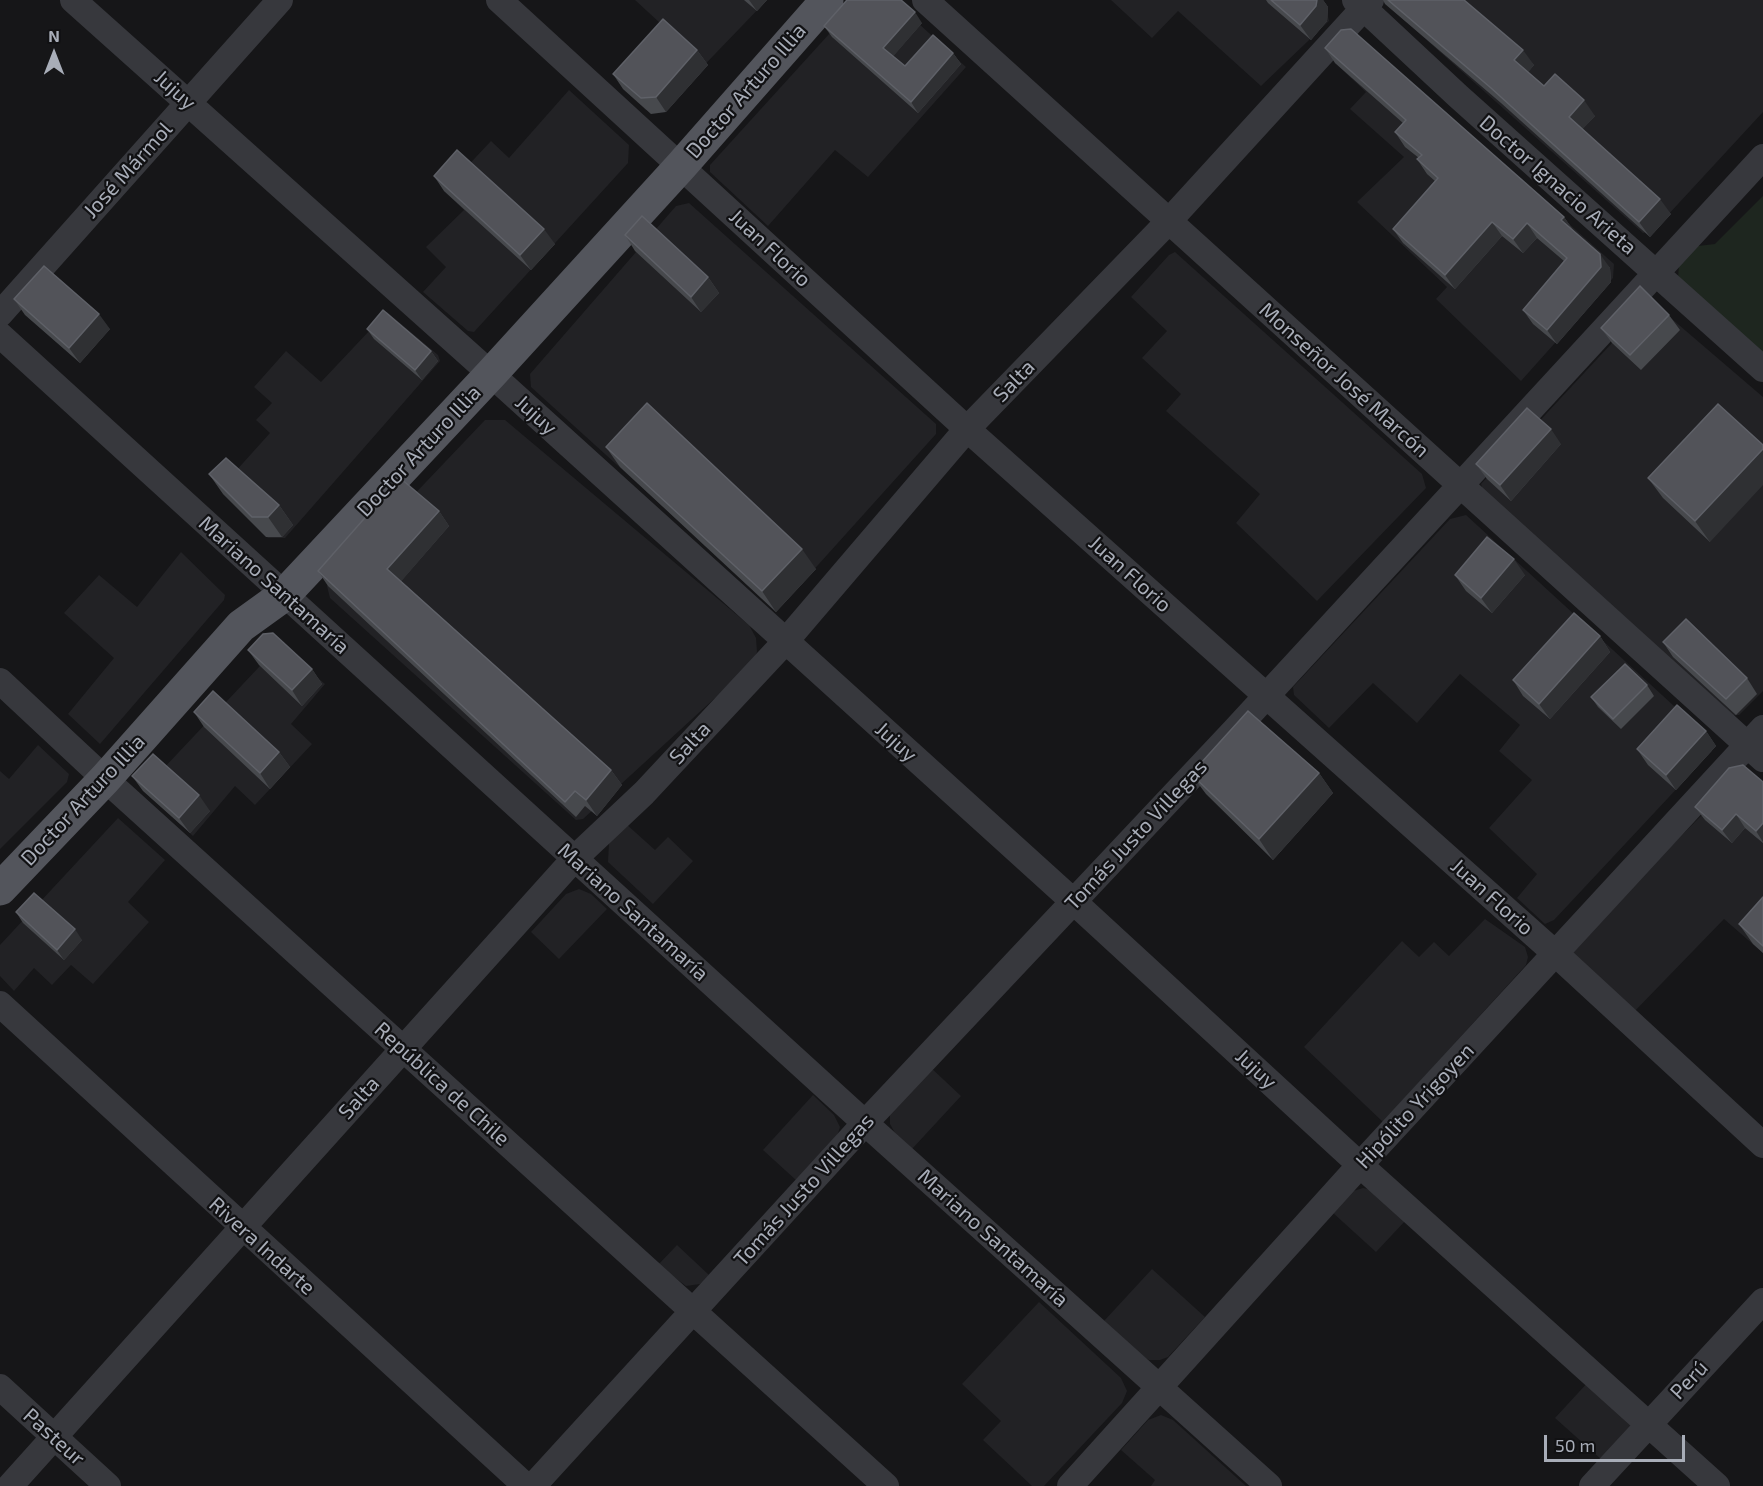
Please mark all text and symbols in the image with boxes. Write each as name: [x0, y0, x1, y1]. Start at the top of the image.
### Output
street label: Doctor Arturo Illia: [681, 19, 811, 163]
north arrow: [24, 24, 84, 84]
text: N: [48, 26, 60, 45]
street label: Jujuy: [149, 65, 201, 115]
street label: Doctor Ignacio Arieta: [1474, 110, 1642, 260]
street label: José Mármol: [78, 117, 178, 223]
street label: Juan Florio: [724, 204, 816, 292]
street label: Monseñor José Marcón: [1254, 297, 1434, 463]
street label: Salta: [988, 355, 1040, 407]
street label: Doctor Arturo Illia: [352, 380, 486, 522]
street label: Jujuy: [510, 390, 562, 440]
street label: Mariano Santamaría: [193, 511, 355, 659]
street label: Juan Florio: [1083, 530, 1177, 618]
street label: Salta: [664, 717, 716, 769]
street label: Jujuy: [870, 717, 922, 767]
street label: Doctor Arturo Illia: [16, 729, 150, 871]
street label: Tomás Justo Villegas: [1060, 754, 1212, 916]
street label: Mariano Santamaría: [552, 838, 714, 986]
street label: Juan Florio: [1445, 853, 1539, 941]
street label: República de Chile: [369, 1017, 515, 1151]
street label: Hipólito Yrigoyen: [1351, 1038, 1479, 1174]
street label: Jujuy: [1230, 1044, 1282, 1094]
street label: Salta: [333, 1071, 385, 1125]
street label: Tomás Justo Villegas: [729, 1108, 879, 1272]
street label: Mariano Santamaría: [912, 1164, 1074, 1312]
street label: Rivera Indarte: [204, 1192, 320, 1300]
street label: Perú: [1665, 1355, 1713, 1405]
street label: Pasteur: [18, 1403, 90, 1471]
scale bar: [1547, 1423, 1688, 1461]
text: 50 m: [1555, 1434, 1595, 1456]

